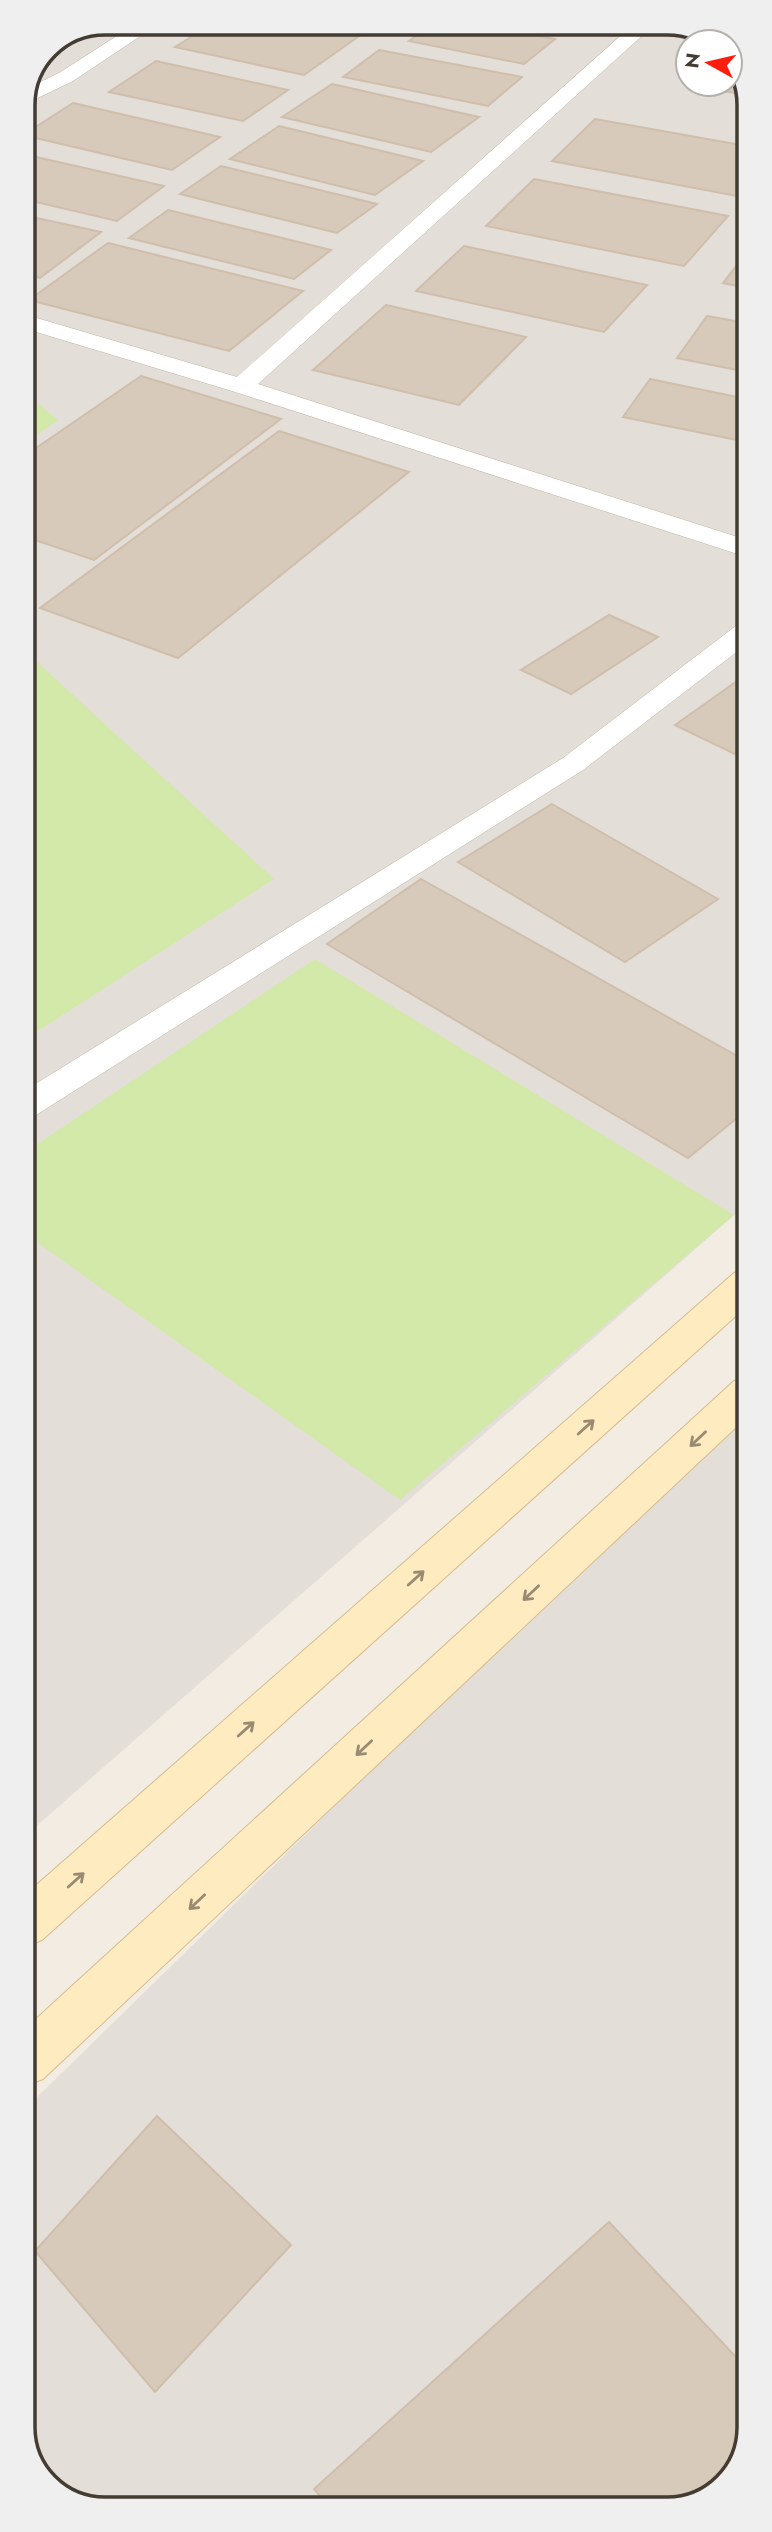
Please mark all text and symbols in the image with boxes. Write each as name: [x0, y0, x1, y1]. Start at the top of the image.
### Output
north arrow: [674, 28, 744, 98]
text: N: [678, 51, 707, 70]
one-way arrow: [577, 1419, 595, 1435]
one-way arrow: [690, 1430, 707, 1447]
one-way arrow: [407, 1570, 425, 1586]
one-way arrow: [523, 1585, 540, 1602]
one-way arrow: [237, 1721, 255, 1737]
one-way arrow: [355, 1740, 373, 1756]
one-way arrow: [67, 1872, 85, 1888]
one-way arrow: [189, 1894, 206, 1911]

